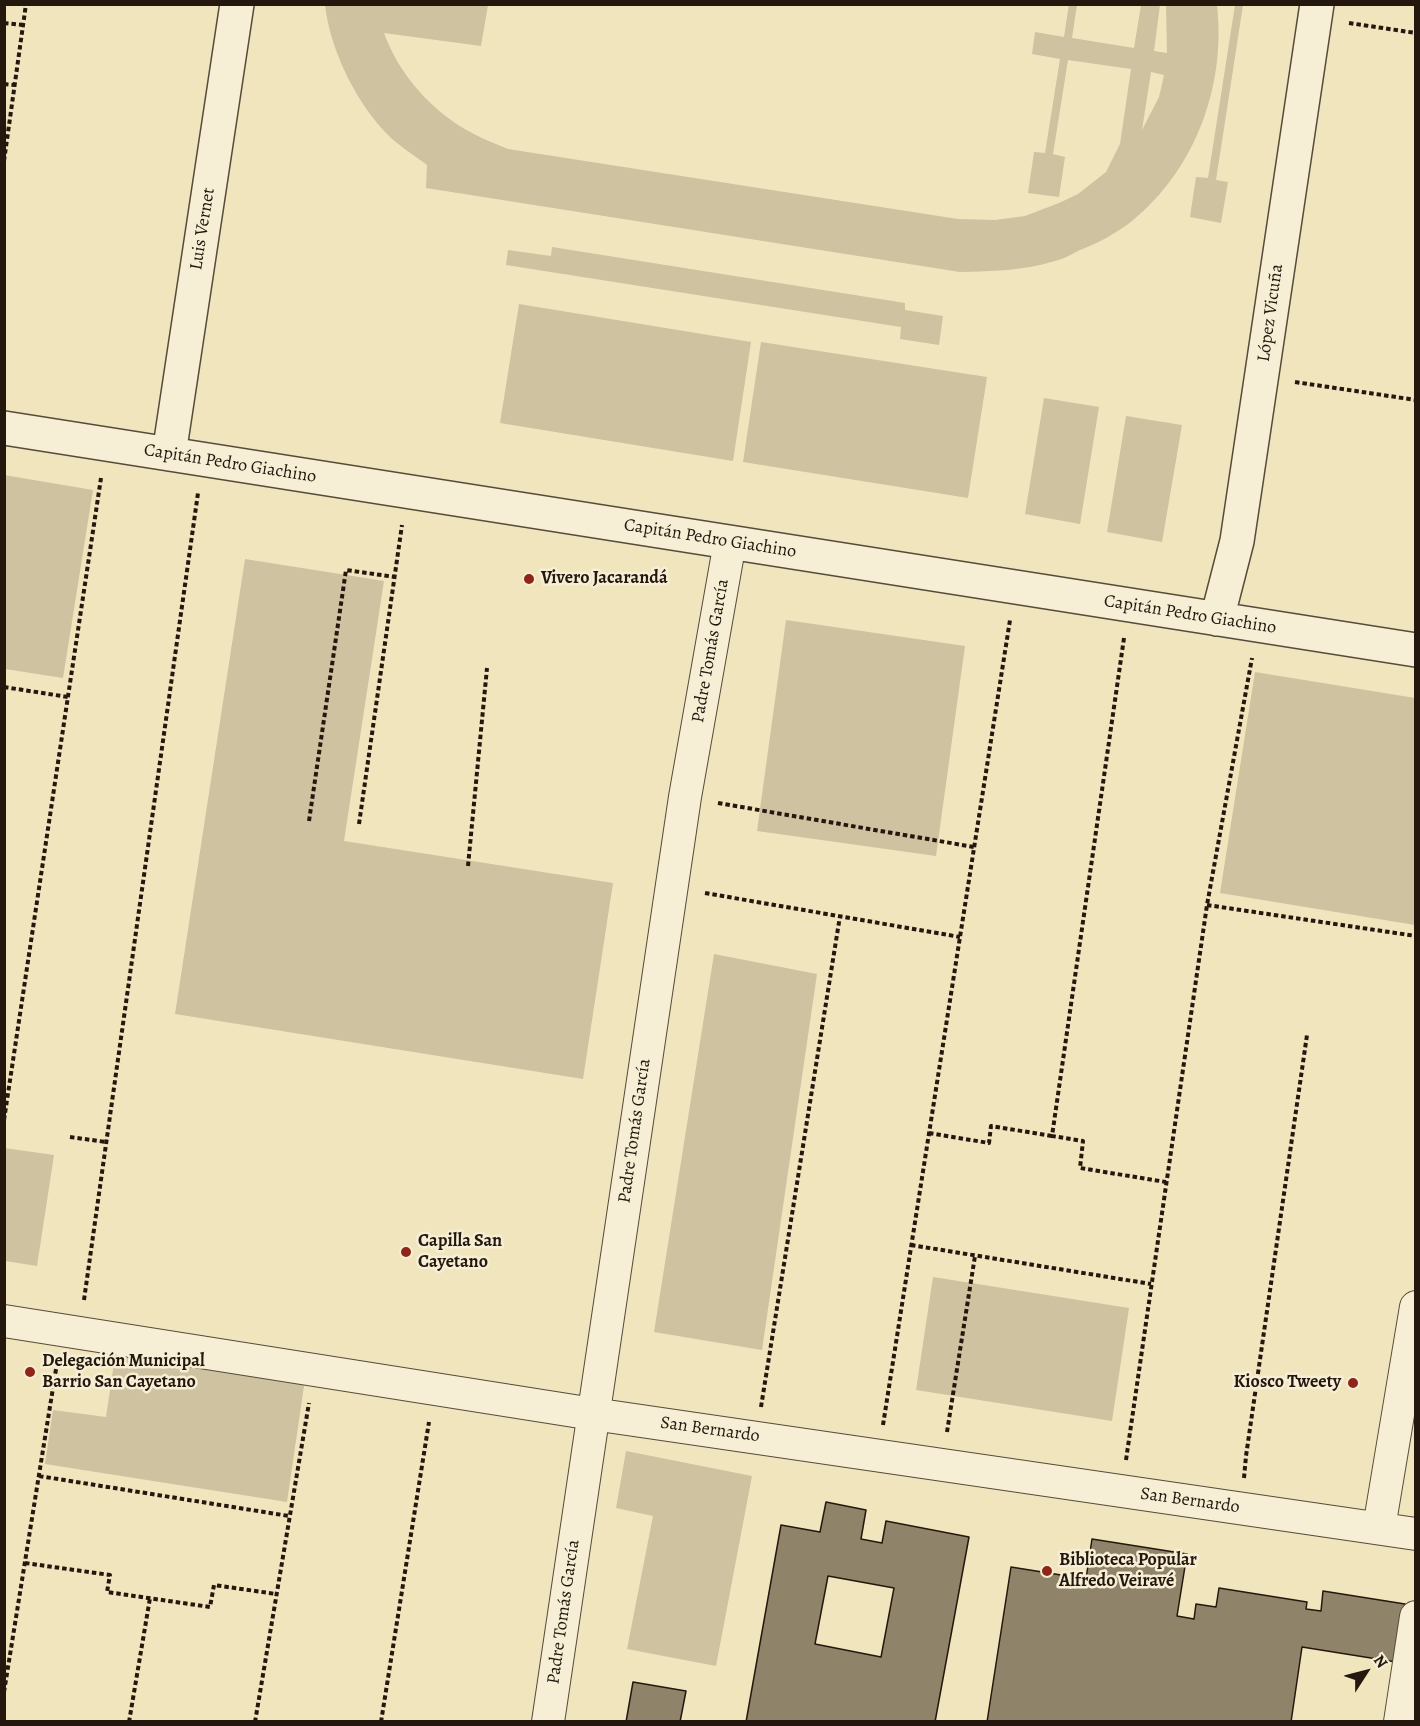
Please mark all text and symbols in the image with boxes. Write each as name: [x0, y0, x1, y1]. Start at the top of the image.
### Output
street label: Luis Vernet: [186, 186, 220, 272]
street label: López Vicuña: [1253, 263, 1289, 363]
street label: Capitán Pedro Giachino: [142, 440, 318, 488]
street label: Capitán Pedro Giachino: [622, 515, 798, 563]
place label: Vivero Jacarandá: [541, 568, 668, 590]
marker: Vivero Jacarandá: [522, 572, 536, 586]
street label: Padre Tomás García: [688, 577, 734, 725]
street label: Capitán Pedro Giachino: [1102, 591, 1278, 639]
street label: Padre Tomás García: [614, 1057, 656, 1205]
place label: Capilla San Cayetano: [418, 1231, 502, 1274]
marker: Capilla San Cayetano: [399, 1245, 413, 1259]
place label: Delegación Municipal Barrio San Cayetano: [42, 1351, 205, 1394]
marker: Delegación Municipal Barrio San Cayetano: [23, 1365, 37, 1379]
place label: Kiosco Tweety: [1234, 1372, 1341, 1394]
marker: Kiosco Tweety: [1346, 1376, 1360, 1390]
street label: San Bernardo: [659, 1412, 761, 1448]
street label: San Bernardo: [1139, 1483, 1241, 1519]
street label: Padre Tomás García: [543, 1538, 585, 1686]
place label: Biblioteca Popular Alfredo Veiravé: [1059, 1550, 1197, 1592]
marker: Biblioteca Popular Alfredo Veiravé: [1040, 1564, 1054, 1578]
north arrow: [1336, 1642, 1396, 1702]
text: N: [1368, 1650, 1393, 1673]

